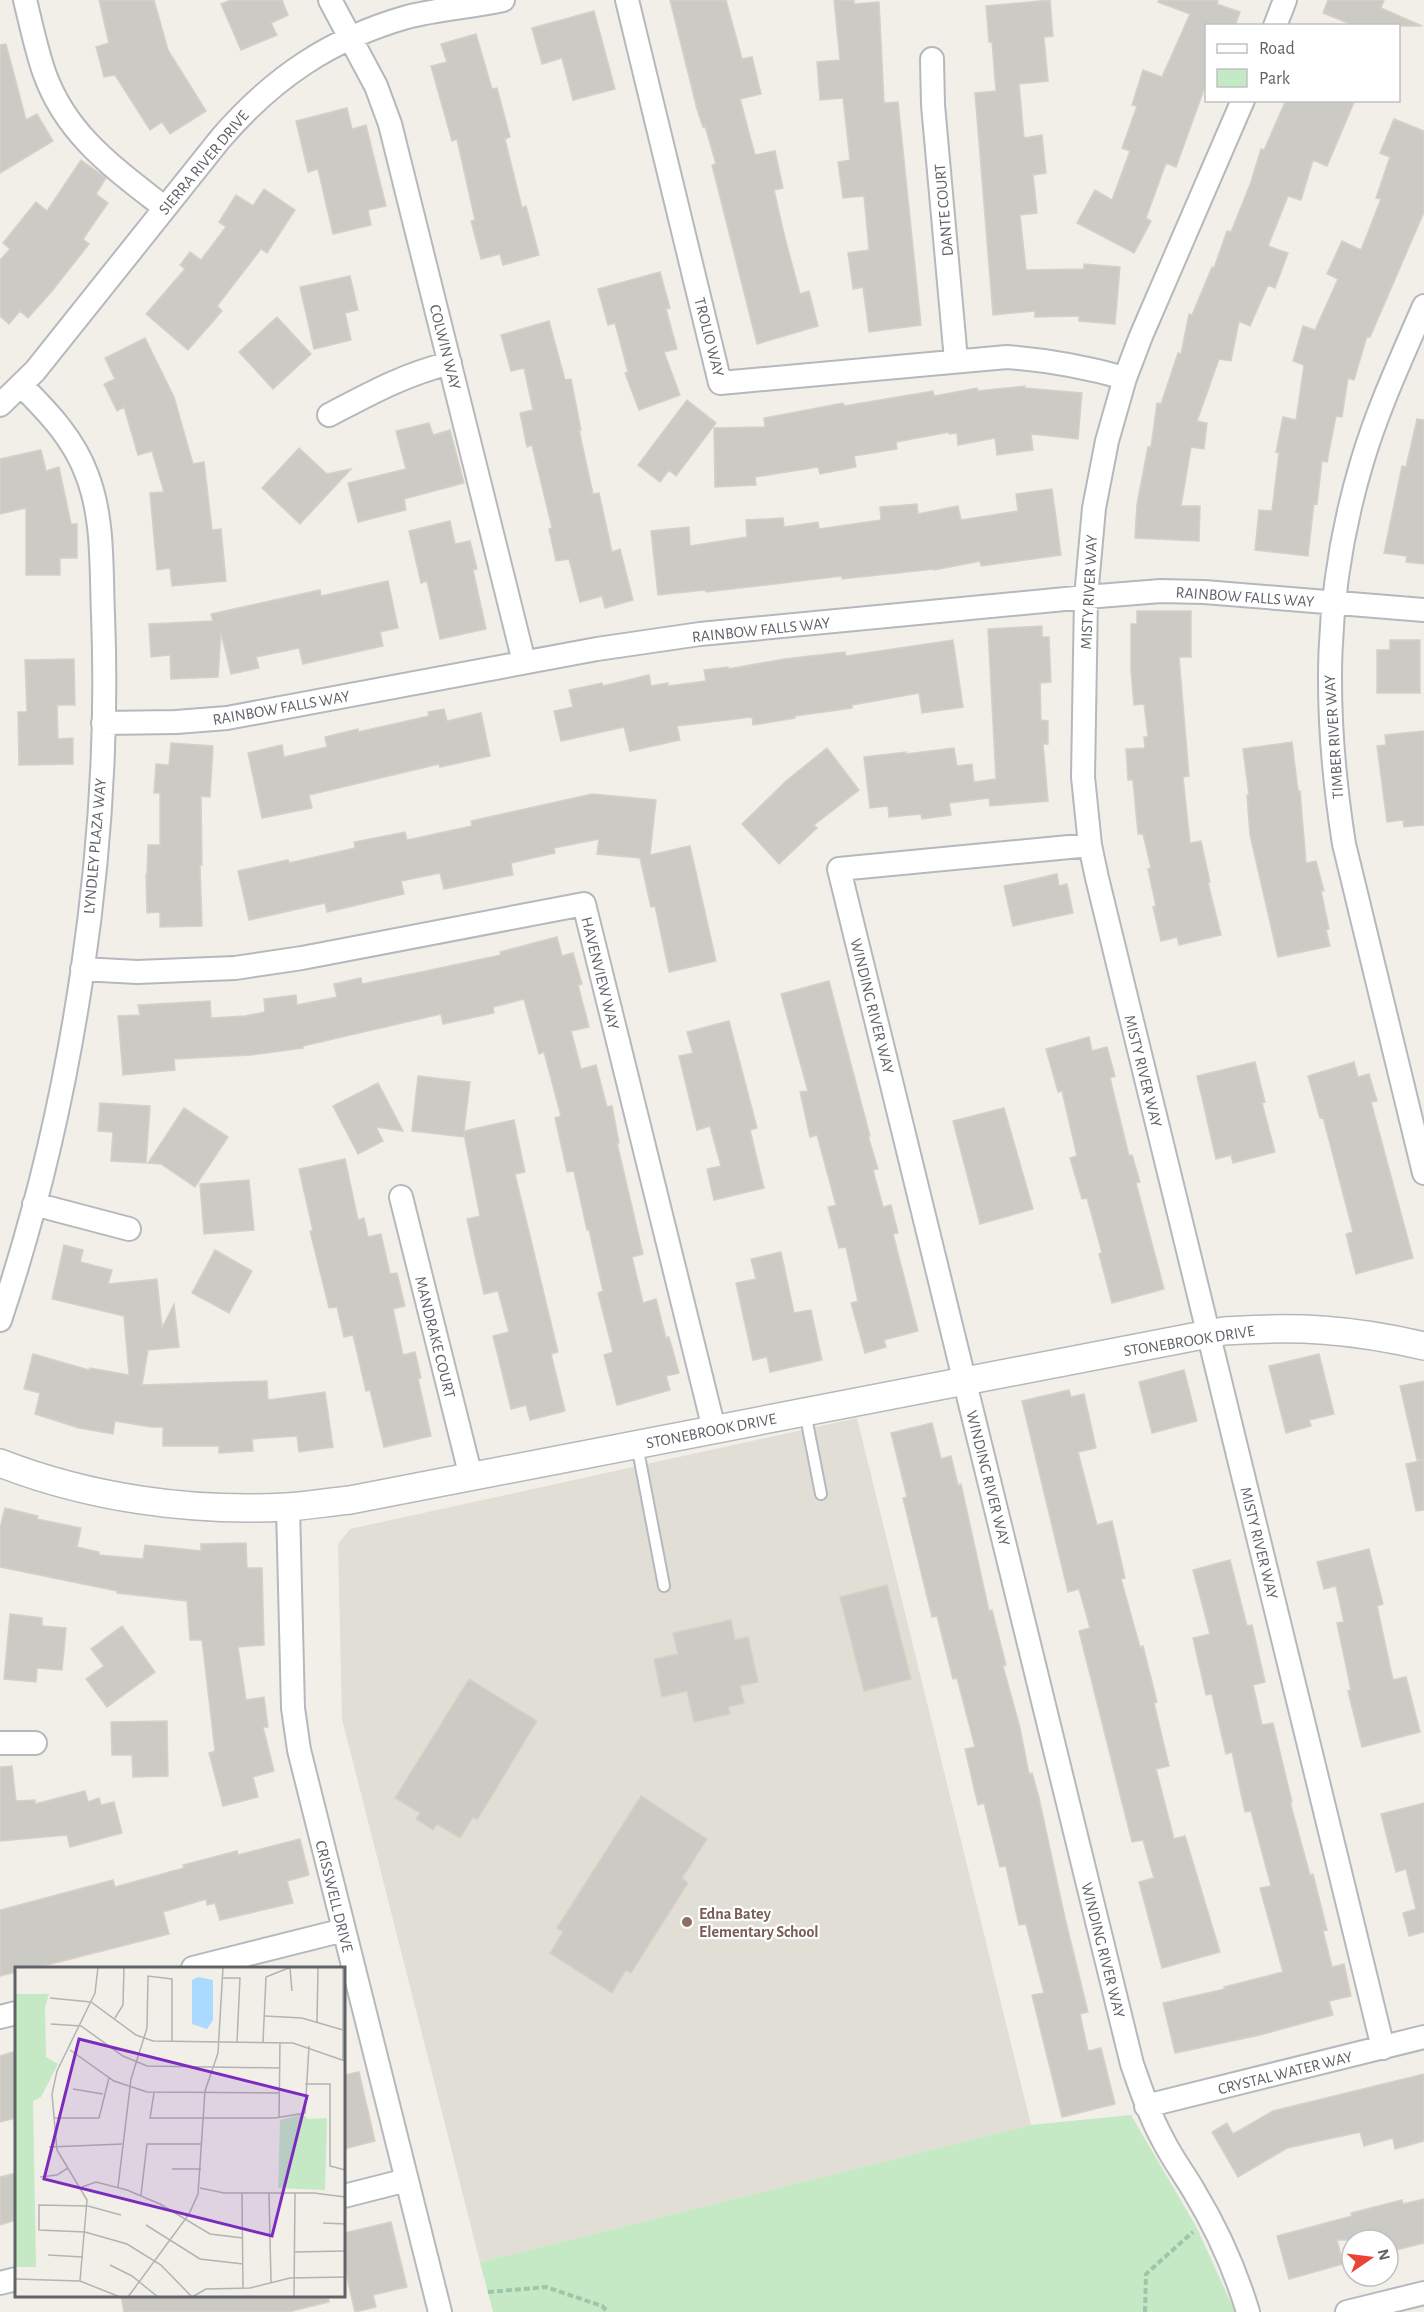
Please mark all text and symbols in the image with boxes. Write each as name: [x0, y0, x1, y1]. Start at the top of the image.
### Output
legend: [1205, 24, 1400, 102]
text: Road: [1259, 40, 1295, 58]
text: Park: [1259, 70, 1291, 88]
street label: SIERRA RIVER DRIVE: [156, 107, 252, 218]
street label: DANTE COURT: [932, 163, 956, 257]
street label: TROLIO WAY: [691, 296, 727, 379]
street label: COLWIN WAY: [427, 303, 463, 392]
street label: MISTY RIVER WAY: [1078, 534, 1100, 650]
street label: RAINBOW FALLS WAY: [1175, 584, 1315, 610]
street label: RAINBOW FALLS WAY: [691, 615, 832, 645]
street label: TIMBER RIVER WAY: [1322, 674, 1346, 800]
street label: RAINBOW FALLS WAY: [211, 688, 352, 728]
street label: LYNDLEY PLAZA WAY: [81, 777, 109, 915]
street label: HAVENVIEW WAY: [578, 915, 622, 1032]
street label: WINDING RIVER WAY: [847, 937, 897, 1076]
street label: MISTY RIVER WAY: [1121, 1013, 1165, 1130]
street label: MANDRAKE COURT: [412, 1275, 458, 1400]
street label: STONEBROOK DRIVE: [1123, 1323, 1256, 1359]
street label: WINDING RIVER WAY: [963, 1409, 1013, 1548]
street label: STONEBROOK DRIVE: [645, 1410, 778, 1451]
street label: MISTY RIVER WAY: [1237, 1485, 1281, 1602]
street label: CRISSWELL DRIVE: [312, 1839, 356, 1954]
street label: WINDING RIVER WAY: [1078, 1881, 1128, 2020]
place label: Edna Batey Elementary School: [699, 1906, 819, 1941]
marker: Edna Batey Elementary School: [680, 1915, 694, 1929]
inset map: [15, 1967, 345, 2297]
street label: CRYSTAL WATER WAY: [1216, 2048, 1355, 2097]
north arrow: [1340, 2228, 1400, 2288]
text: N: [1374, 2247, 1393, 2262]

